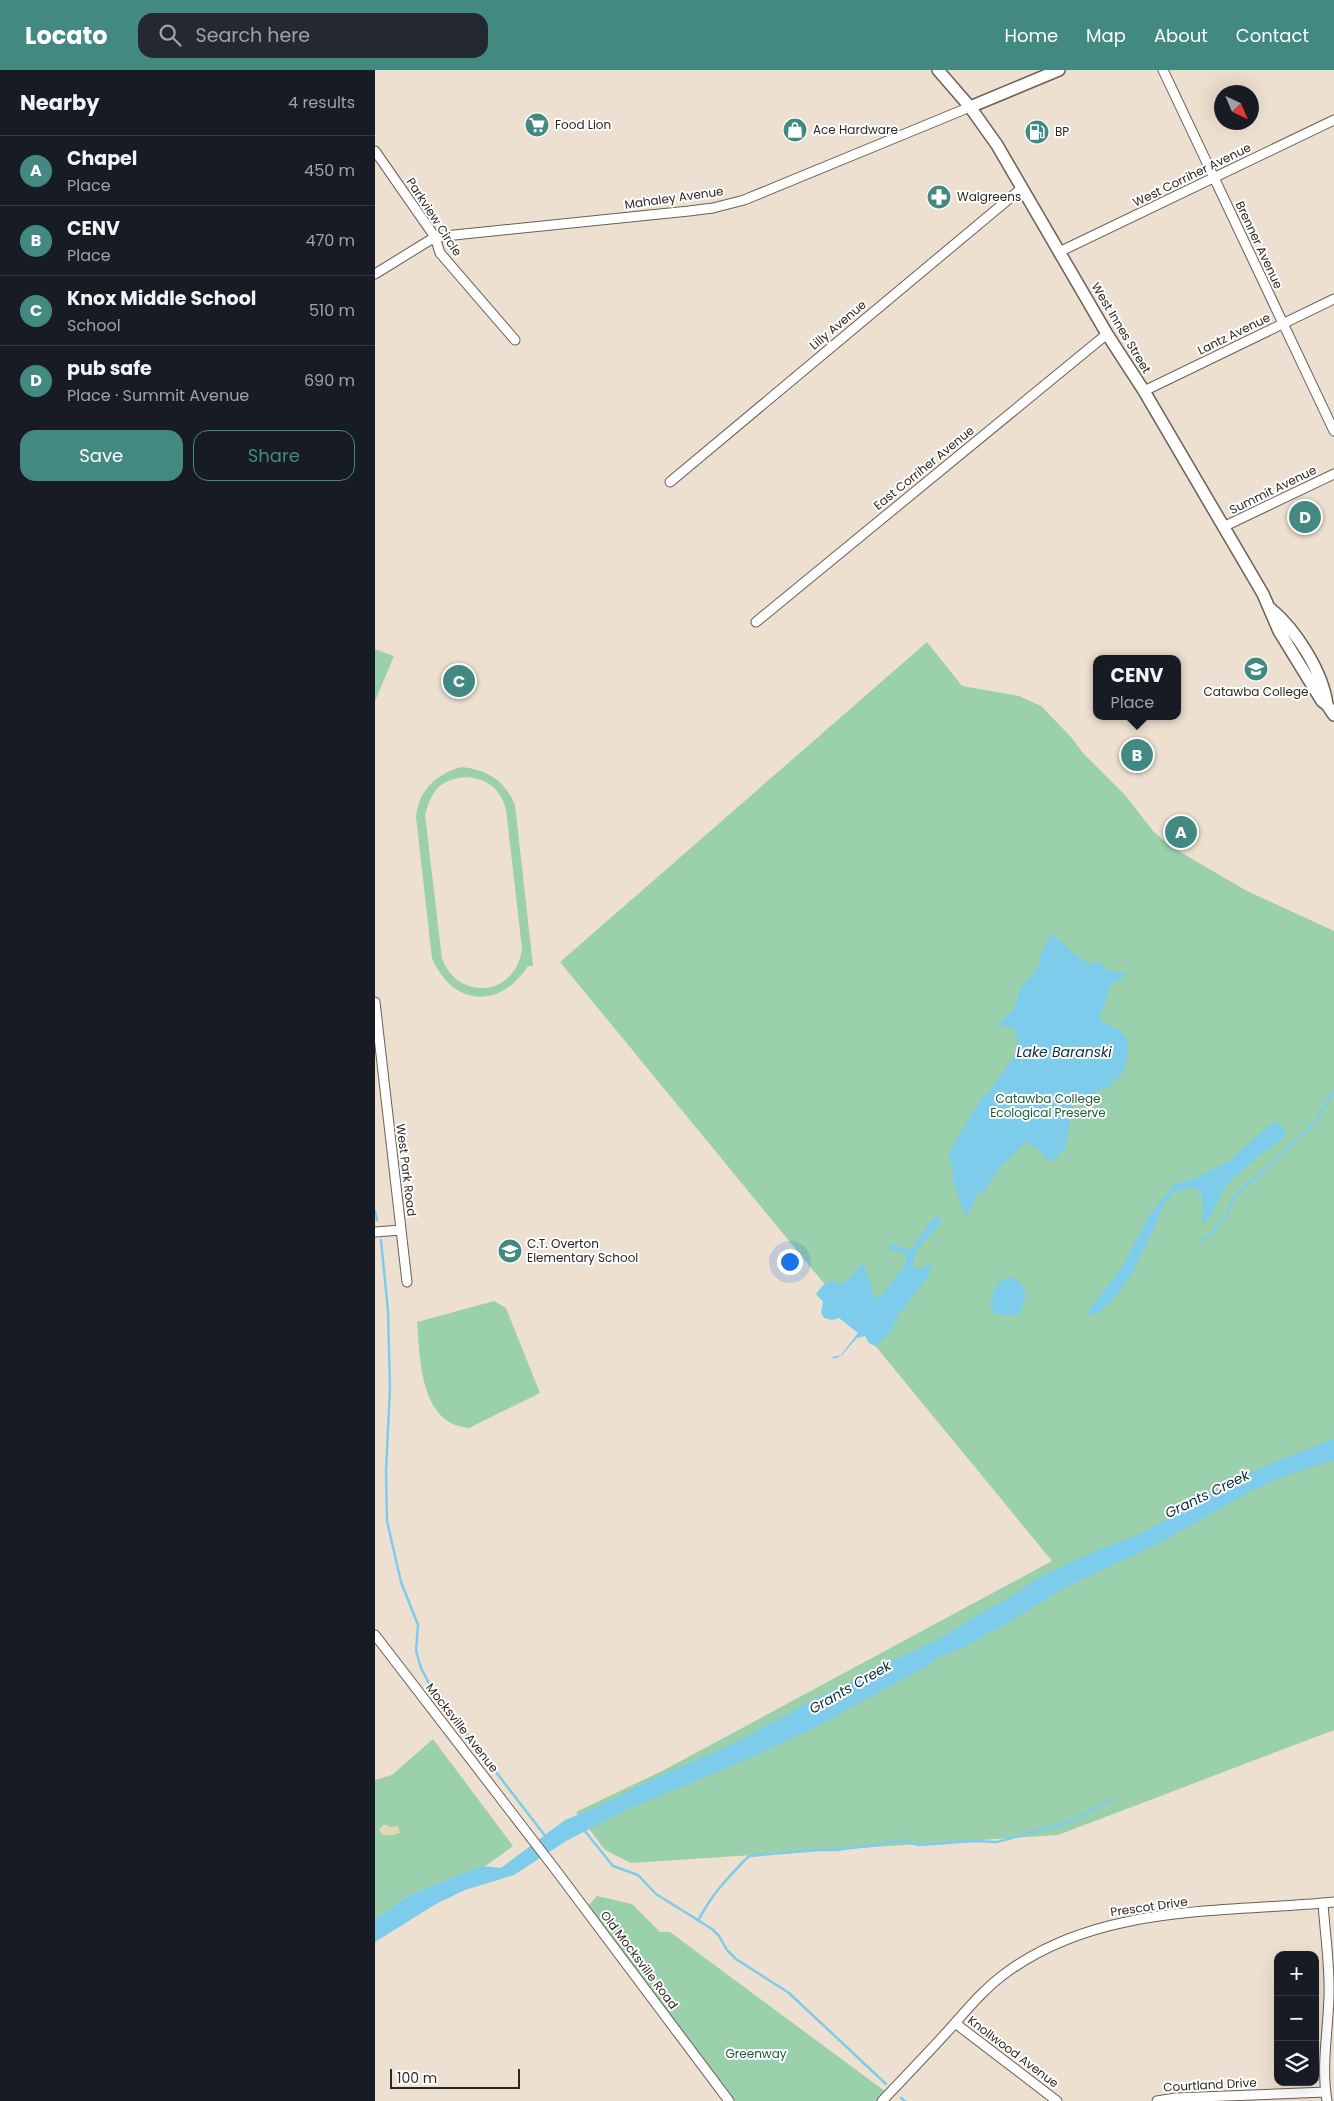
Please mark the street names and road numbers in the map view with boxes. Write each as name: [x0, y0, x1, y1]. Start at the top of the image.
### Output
street label: West Corriher Avenue: [1130, 138, 1254, 211]
street label: Parkview Circle: [403, 174, 466, 259]
street label: Mahaley Avenue: [623, 182, 724, 213]
street label: Brenner Avenue: [1232, 198, 1287, 291]
street label: West Innes Street: [1088, 279, 1155, 376]
street label: Lilly Avenue: [806, 296, 870, 353]
street label: Lantz Avenue: [1195, 309, 1273, 359]
street label: East Corriher Avenue: [870, 422, 978, 513]
street label: Summit Avenue: [1226, 461, 1319, 518]
street label: West Park Road: [392, 1123, 421, 1217]
street label: Mocksville Avenue: [422, 1679, 503, 1776]
street label: Prescot Drive: [1109, 1893, 1189, 1920]
street label: Old Mocksville Road: [597, 1907, 682, 2012]
street label: Knollwood Avenue: [964, 2012, 1062, 2091]
street label: Courtland Drive: [1163, 2074, 1257, 2095]

